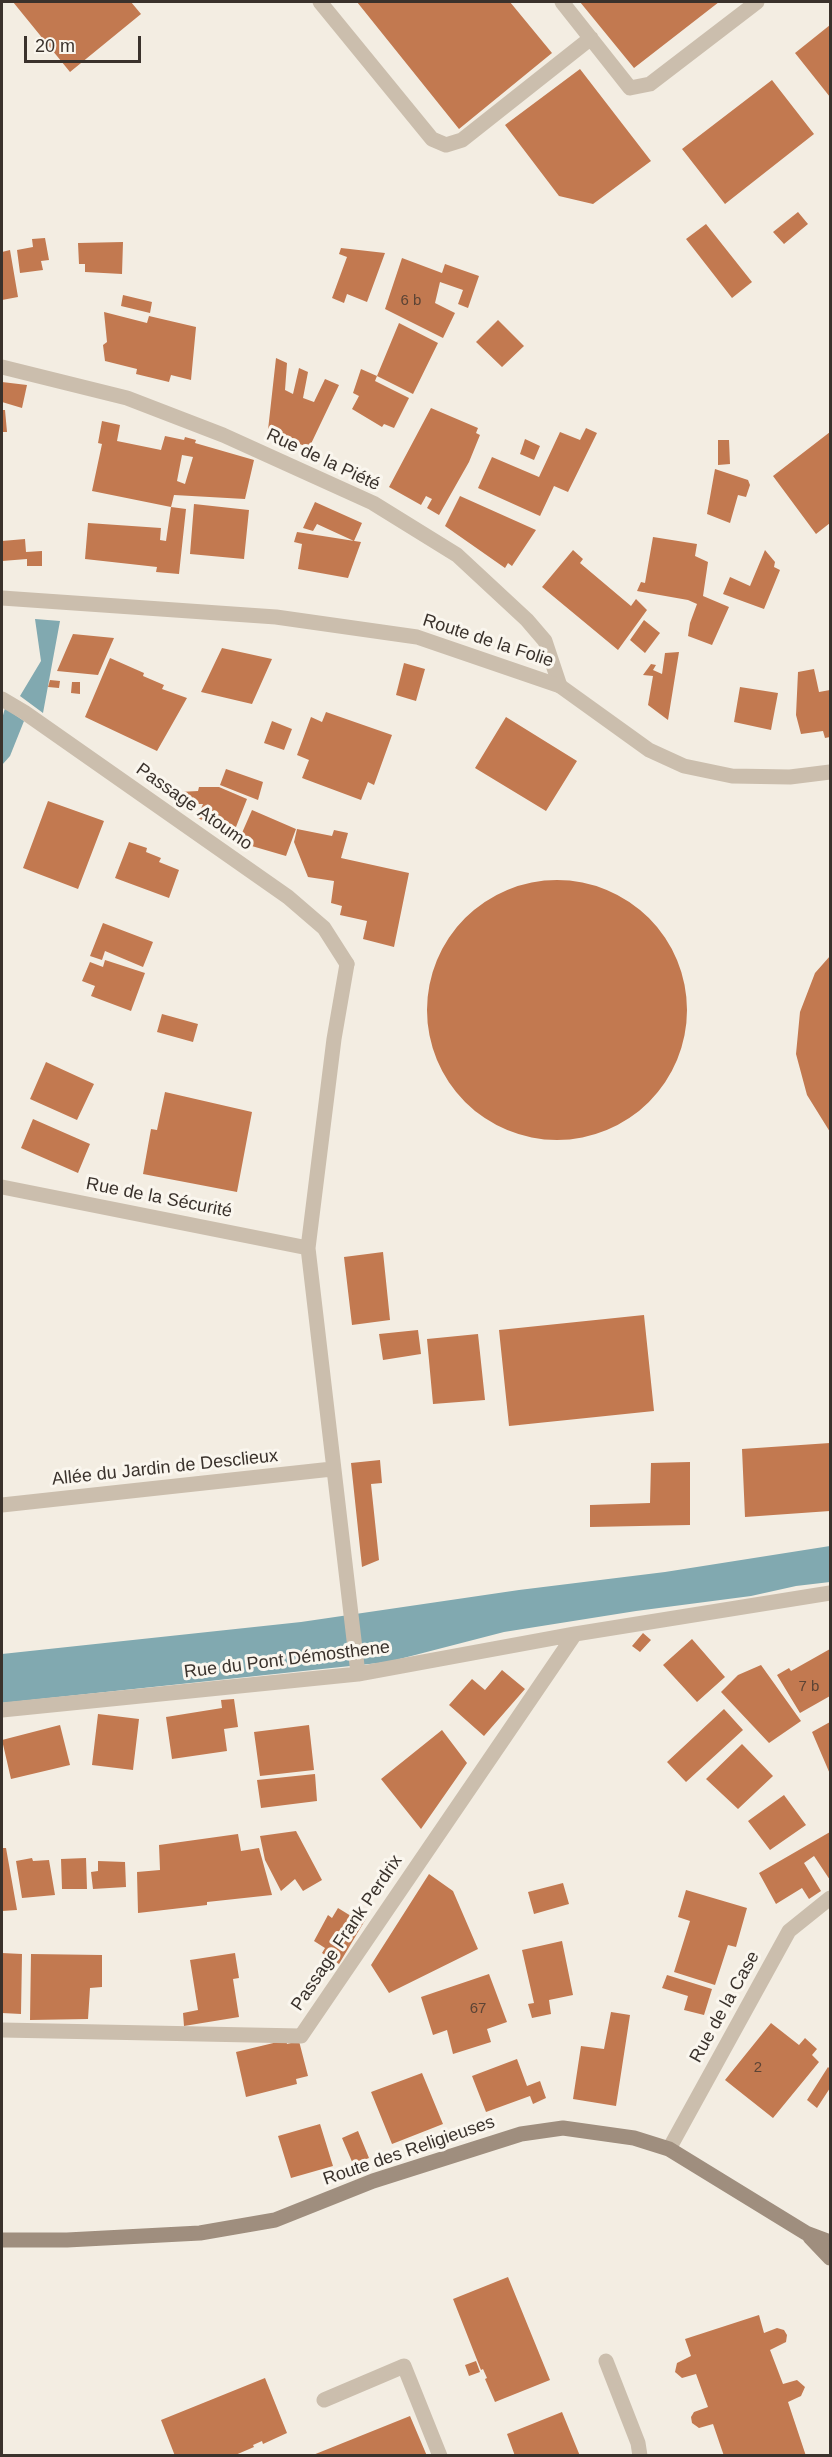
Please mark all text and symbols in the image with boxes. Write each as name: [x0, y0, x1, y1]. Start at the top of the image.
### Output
scale bar: [27, 24, 144, 62]
text: 20 m: [35, 36, 75, 56]
house number: 6 b: [401, 292, 421, 310]
street label: Rue de la Piété: [263, 424, 383, 496]
street label: Route de la Folie: [420, 610, 556, 672]
street label: Passage Atoumo: [132, 759, 256, 855]
street label: Rue de la Sécurité: [84, 1173, 234, 1223]
street label: Allée du Jardin de Desclieux: [51, 1445, 279, 1491]
street label: Rue du Pont Démosthene: [183, 1637, 391, 1683]
house number: 7 b: [799, 1678, 819, 1696]
street label: Passage Frank Perdrix: [287, 1851, 407, 2015]
street label: Rue de la Case: [685, 1948, 765, 2066]
house number: 67: [470, 2000, 486, 2018]
house number: 2: [754, 2059, 762, 2077]
street label: Route des Religieuses: [320, 2111, 498, 2191]

